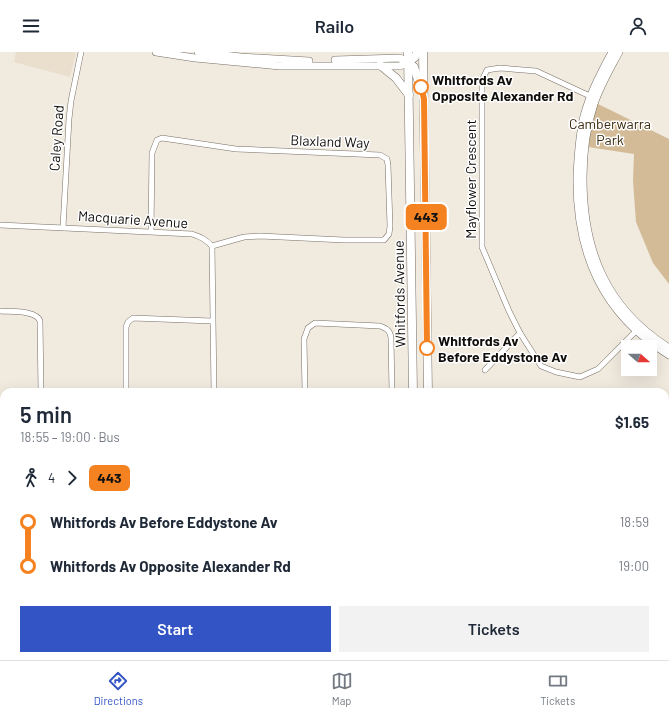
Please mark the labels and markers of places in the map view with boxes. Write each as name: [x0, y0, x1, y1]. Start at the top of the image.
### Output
place label: Whitfords Av Opposite Alexander Rd: [432, 71, 573, 104]
marker: Whitfords Av Opposite Alexander Rd: [413, 79, 429, 95]
place label: Whitfords Av Before Eddystone Av: [438, 332, 567, 365]
marker: Whitfords Av Before Eddystone Av: [419, 340, 435, 356]

